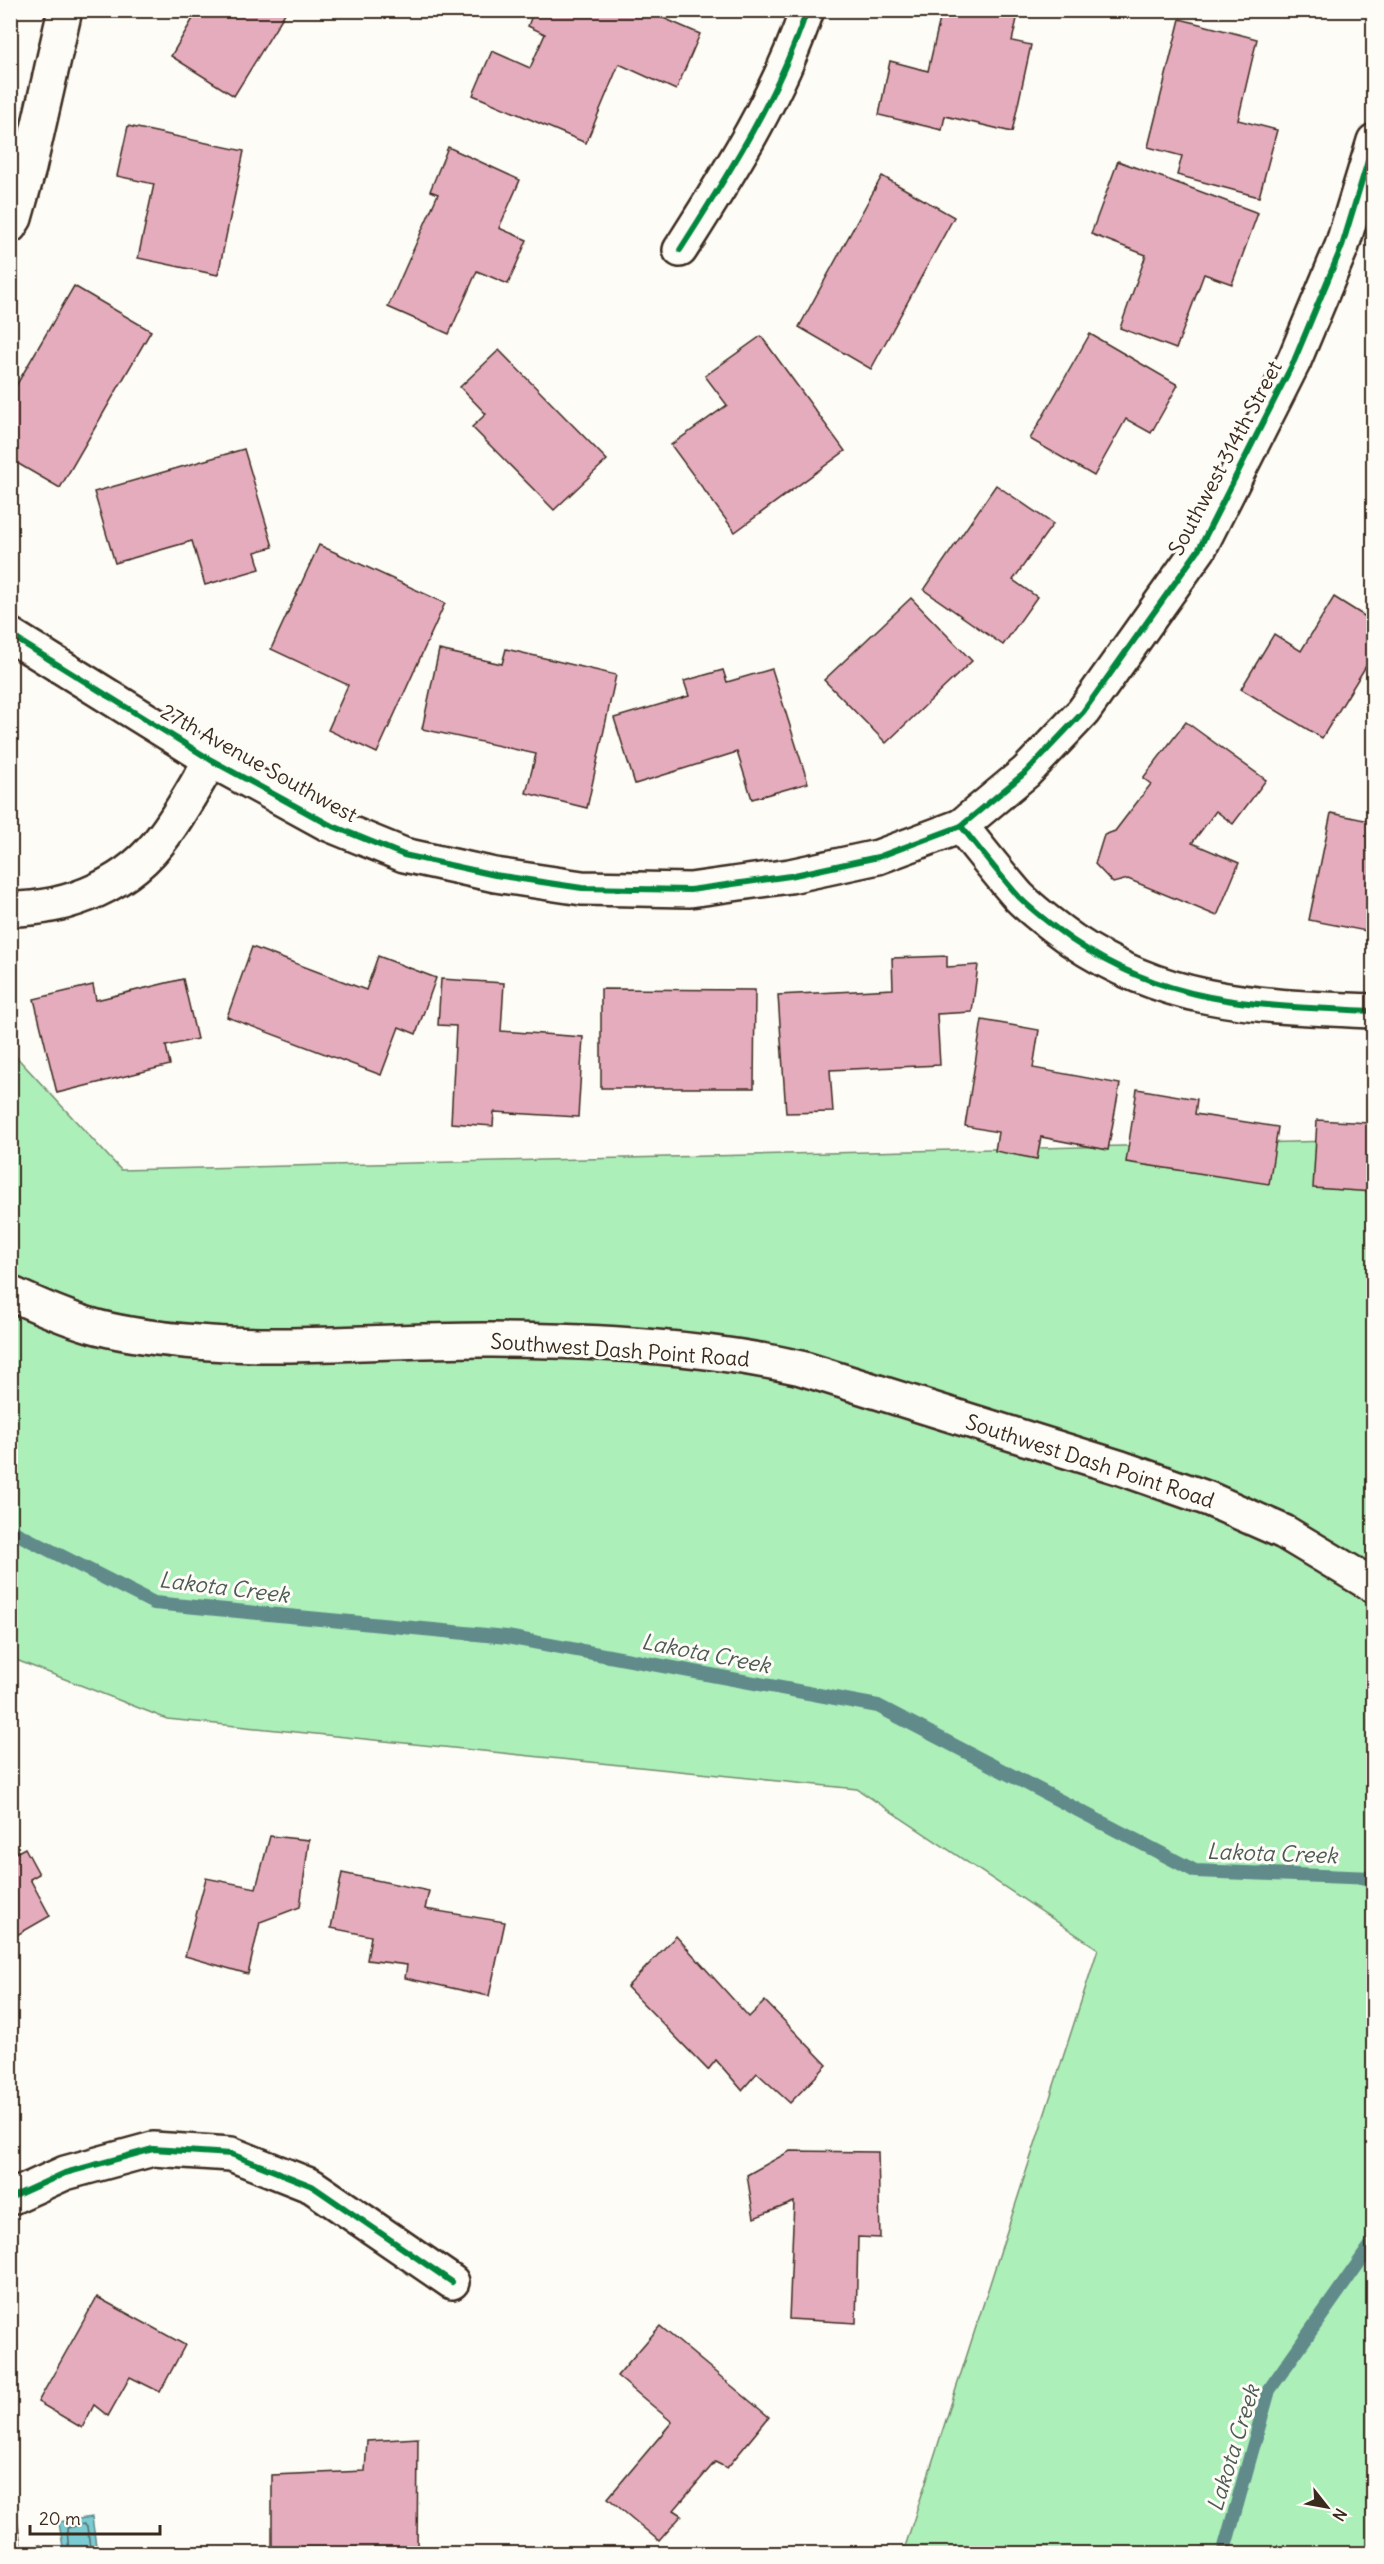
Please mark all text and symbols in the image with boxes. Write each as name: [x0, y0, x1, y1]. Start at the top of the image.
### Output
street label: Southwest 314th Street: [1162, 356, 1288, 560]
street label: 27th Avenue Southwest: [156, 698, 362, 828]
street label: Southwest Dash Point Road: [489, 1327, 751, 1373]
street label: Southwest Dash Point Road: [962, 1408, 1218, 1514]
water label: Lakota Creek: [158, 1565, 292, 1609]
water label: Lakota Creek: [639, 1627, 774, 1680]
water label: Lakota Creek: [1206, 1837, 1339, 1869]
water label: Lakota Creek: [1201, 2380, 1266, 2514]
north arrow: [1297, 2477, 1357, 2537]
scale bar: [30, 2498, 160, 2536]
text: N: [1328, 2505, 1351, 2525]
text: 20 m: [39, 2507, 81, 2530]

